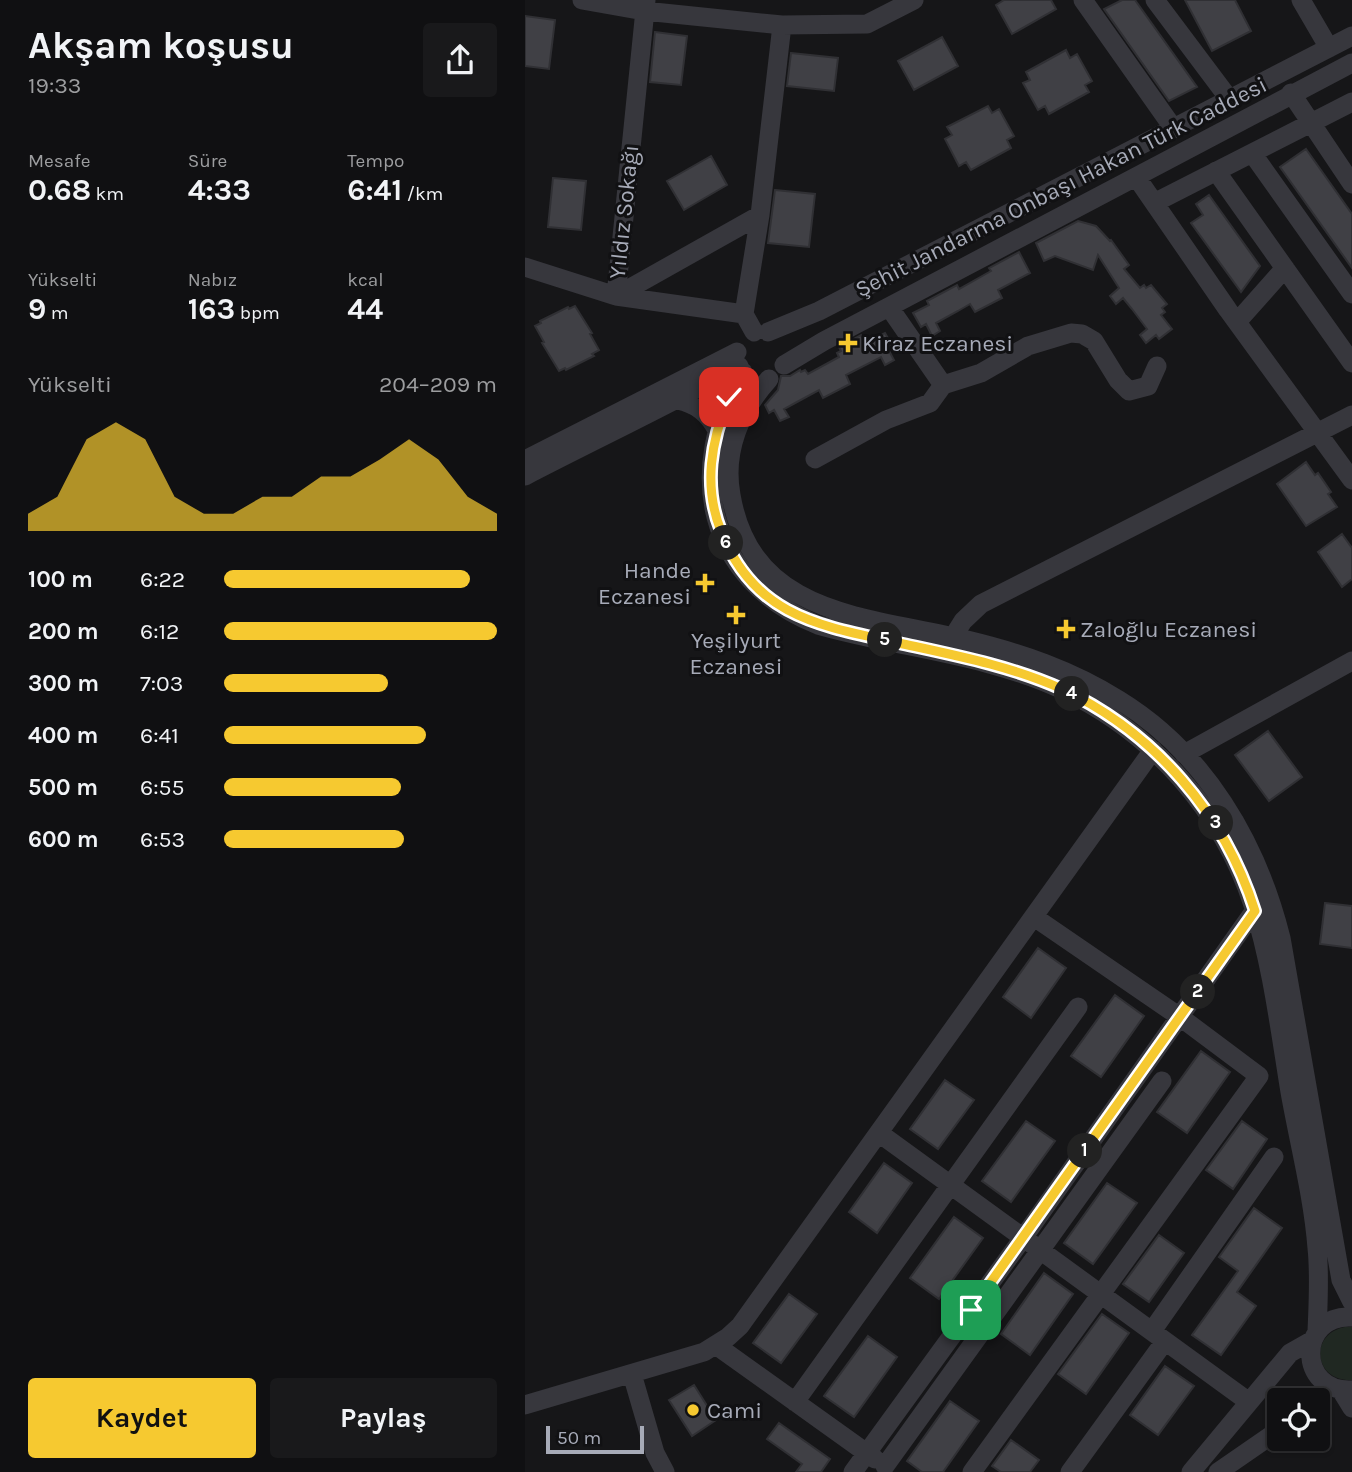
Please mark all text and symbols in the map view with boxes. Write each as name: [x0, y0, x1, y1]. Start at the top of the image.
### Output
text: Akşam koşusu: [28, 23, 294, 68]
button: share: [423, 23, 497, 97]
street label: Şehit Jandarma Onbaşı Hakan Türk Caddesi: [851, 71, 1271, 303]
text: 19:33: [28, 72, 81, 99]
street label: Yıldız Sokağı: [604, 144, 644, 280]
text: Mesafe: [28, 150, 91, 172]
text: Süre: [188, 150, 227, 172]
text: Tempo: [347, 150, 404, 172]
text: 0.68: [28, 172, 91, 208]
text: 4:33: [188, 172, 251, 208]
text: 6:41: [347, 172, 402, 208]
text: km: [91, 183, 124, 205]
text: /km: [402, 183, 443, 205]
text: Yükselti: [28, 269, 97, 291]
text: Nabız: [188, 269, 237, 291]
text: kcal: [347, 269, 384, 291]
text: 9: [28, 291, 46, 327]
text: 163: [188, 291, 235, 327]
text: 44: [347, 291, 383, 327]
text: m: [46, 302, 69, 324]
text: bpm: [235, 302, 280, 324]
place label: Kiraz Eczanesi: [862, 330, 1013, 357]
marker: Kiraz Eczanesi: [840, 335, 856, 351]
pin: [699, 367, 759, 427]
text: Yükselti: [28, 371, 112, 398]
text: 204–209 m: [379, 371, 497, 398]
icon: check: [710, 378, 748, 416]
pin: 6: [709, 526, 743, 560]
text: 6: [720, 531, 731, 553]
place label: Hande Eczanesi: [598, 557, 691, 610]
text: 100 m: [28, 566, 93, 593]
text: 6:22: [140, 566, 185, 593]
marker: Hande Eczanesi: [697, 575, 713, 591]
marker: Yeşilyurt Eczanesi: [728, 607, 744, 623]
place label: Zaloğlu Eczanesi: [1080, 616, 1257, 643]
text: 200 m: [28, 618, 99, 645]
text: 6:12: [140, 618, 179, 645]
marker: Zaloğlu Eczanesi: [1058, 621, 1074, 637]
pin: 5: [867, 622, 903, 658]
place label: Yeşilyurt Eczanesi: [690, 627, 783, 680]
text: 5: [879, 628, 890, 650]
text: 300 m: [28, 670, 99, 697]
text: 7:03: [140, 670, 183, 697]
pin: 4: [1055, 676, 1089, 712]
text: 4: [1066, 682, 1077, 704]
text: 400 m: [28, 722, 98, 749]
text: 6:41: [140, 722, 179, 749]
text: 500 m: [28, 774, 98, 801]
text: 6:55: [140, 774, 184, 801]
pin: 3: [1199, 806, 1233, 840]
text: 3: [1210, 811, 1221, 833]
text: 600 m: [28, 826, 99, 853]
text: 6:53: [140, 826, 185, 853]
pin: 2: [1181, 974, 1215, 1010]
text: 2: [1192, 980, 1203, 1002]
pin: 1: [1067, 1134, 1103, 1168]
text: 1: [1081, 1139, 1088, 1161]
pin: [941, 1280, 1001, 1340]
icon: arrive: [952, 1291, 990, 1329]
button: Kaydet: [28, 1378, 256, 1458]
button: Paylaş: [270, 1378, 497, 1458]
map controls: [1267, 1388, 1330, 1451]
button: locate: [1267, 1388, 1330, 1451]
place label: Cami: [707, 1397, 762, 1424]
marker: Cami: [685, 1402, 701, 1418]
scale bar: [546, 1423, 644, 1455]
text: 50 m: [557, 1427, 601, 1449]

